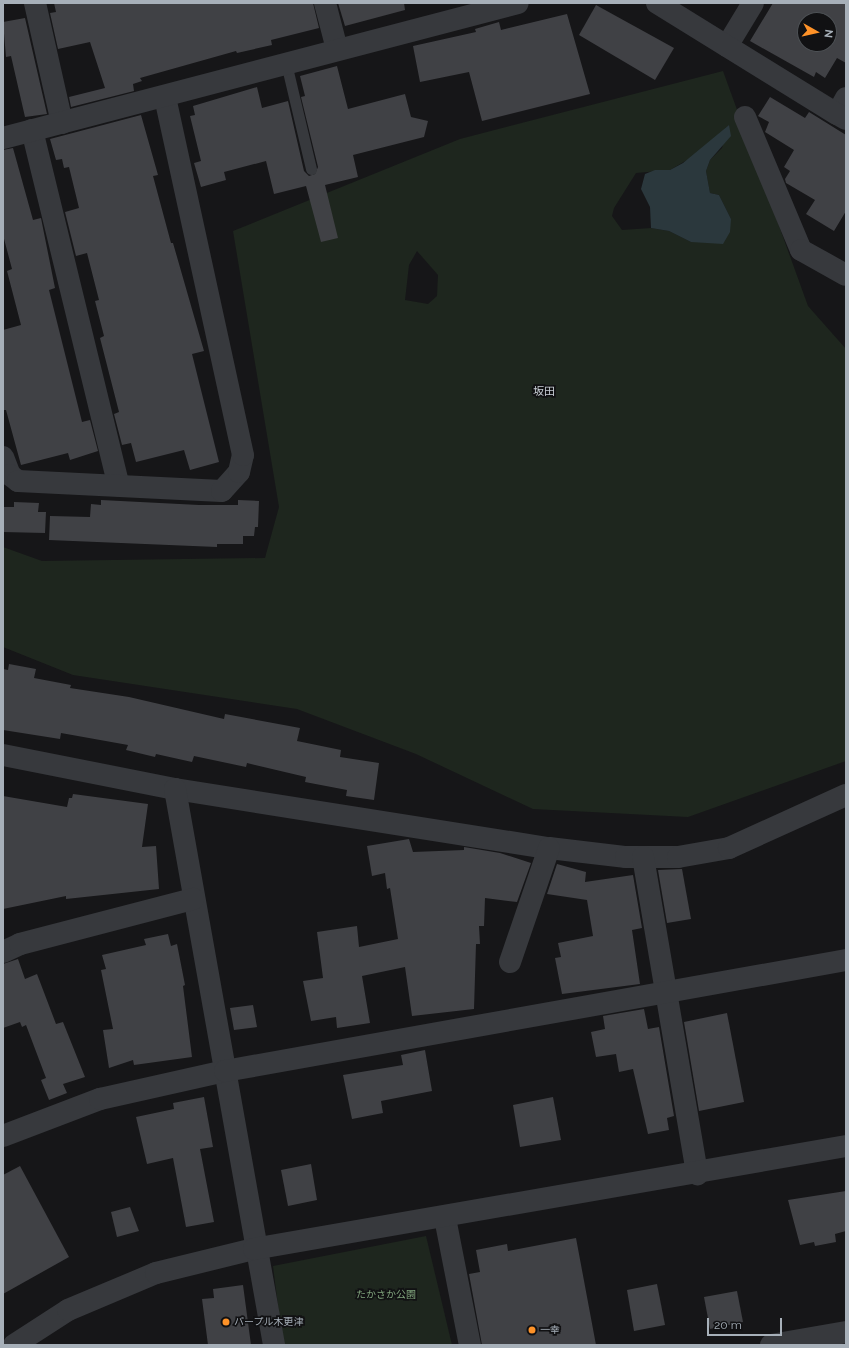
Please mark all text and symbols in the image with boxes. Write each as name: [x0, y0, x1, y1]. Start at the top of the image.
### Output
north arrow: [797, 12, 837, 52]
text: N: [821, 29, 835, 39]
district label: 坂田: [533, 385, 555, 399]
park label: たかさか公園: [356, 1289, 416, 1301]
scale bar: [709, 1310, 784, 1336]
place label: パープル木更津: [234, 1316, 304, 1328]
marker: パープル木更津: [221, 1317, 231, 1327]
text: 20 m: [714, 1318, 742, 1332]
place label: 一幸: [540, 1324, 560, 1336]
marker: 一幸: [527, 1325, 537, 1335]

